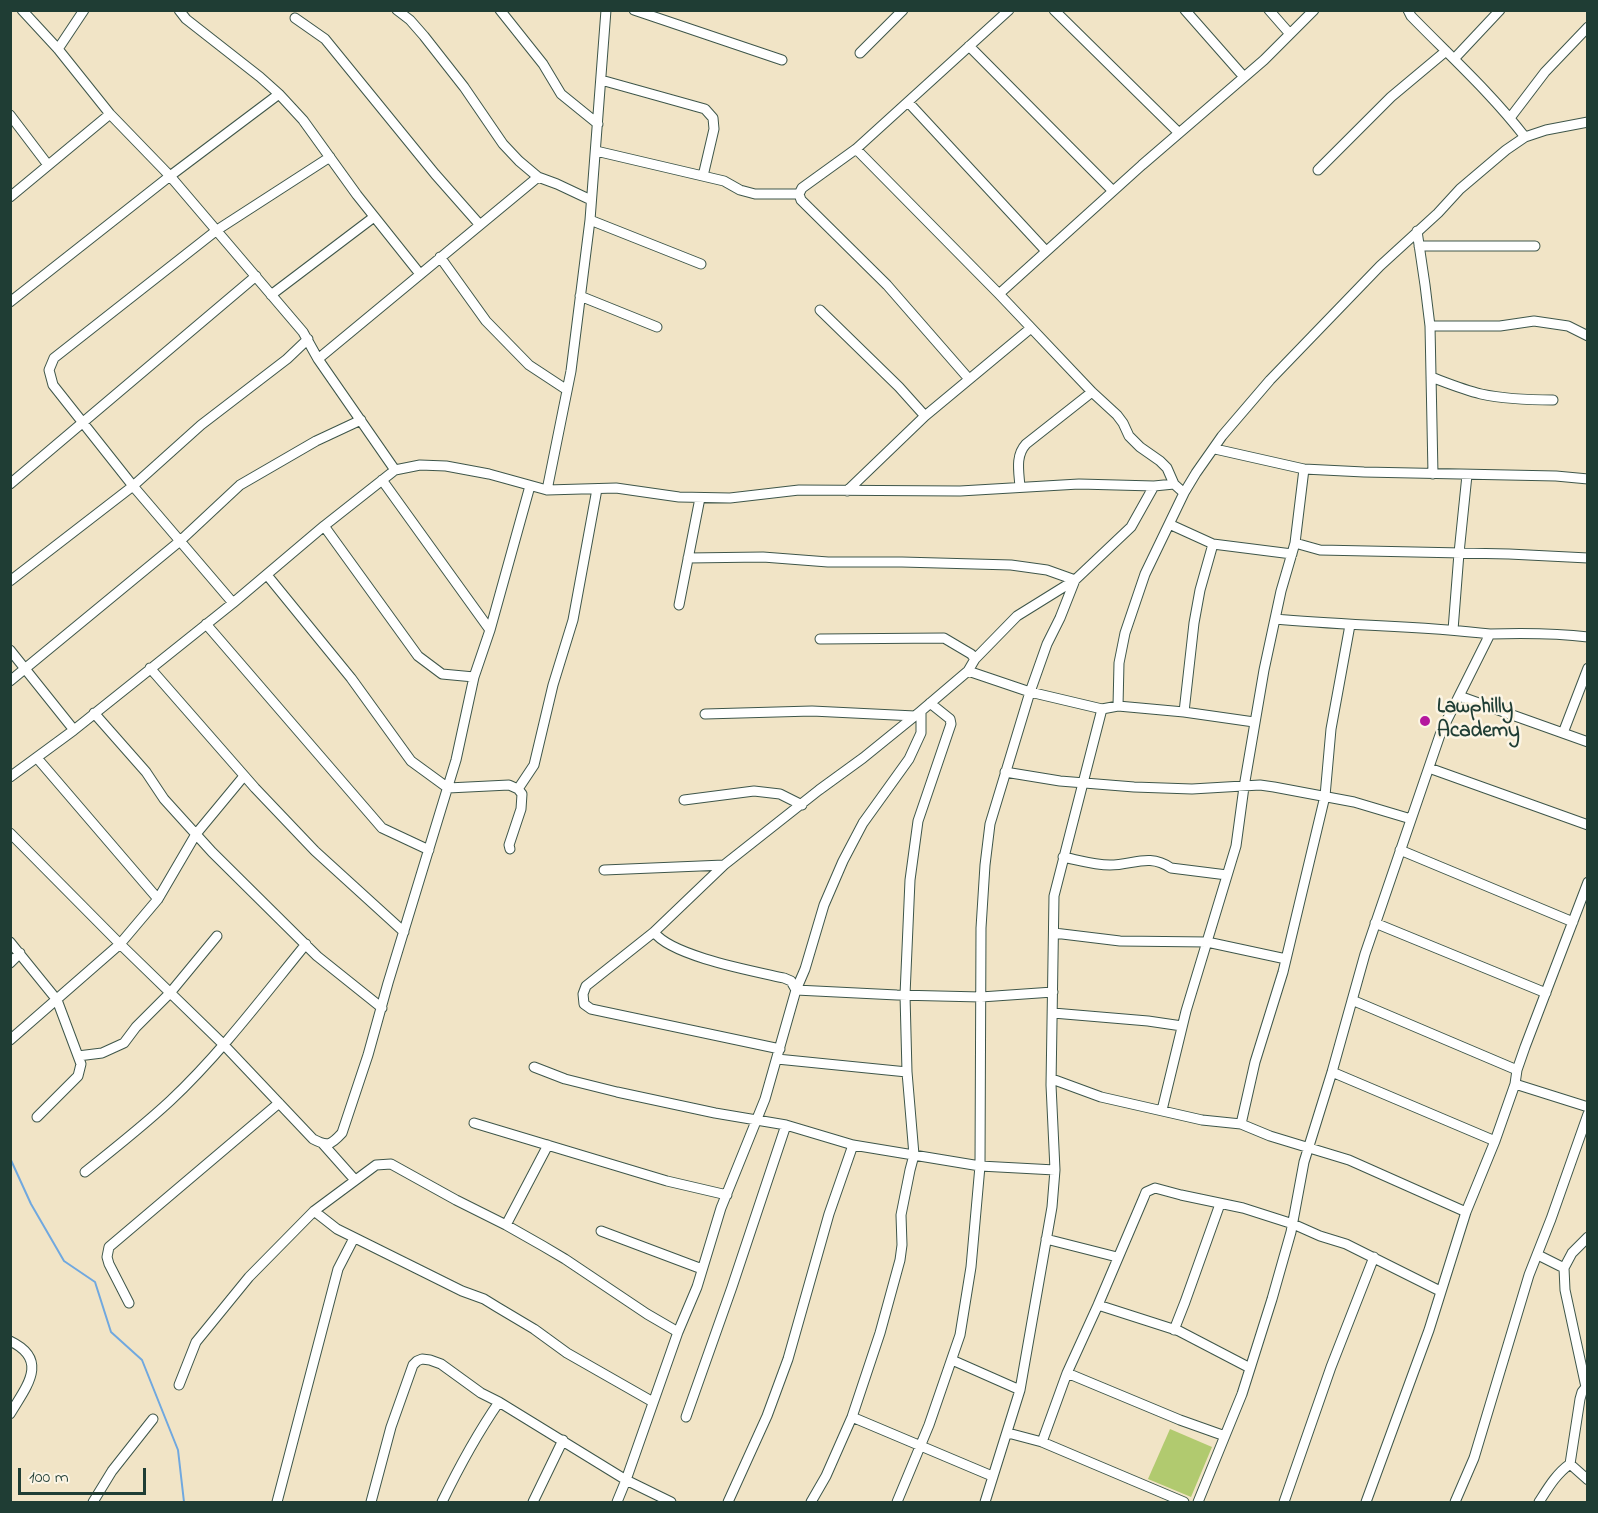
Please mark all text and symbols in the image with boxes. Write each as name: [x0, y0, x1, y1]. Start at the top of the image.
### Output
place label: Lawphilly Academy: [1437, 696, 1520, 746]
marker: Lawphilly Academy: [1418, 714, 1432, 728]
scale bar: [21, 1456, 148, 1494]
text: 100 m: [29, 1465, 69, 1491]

